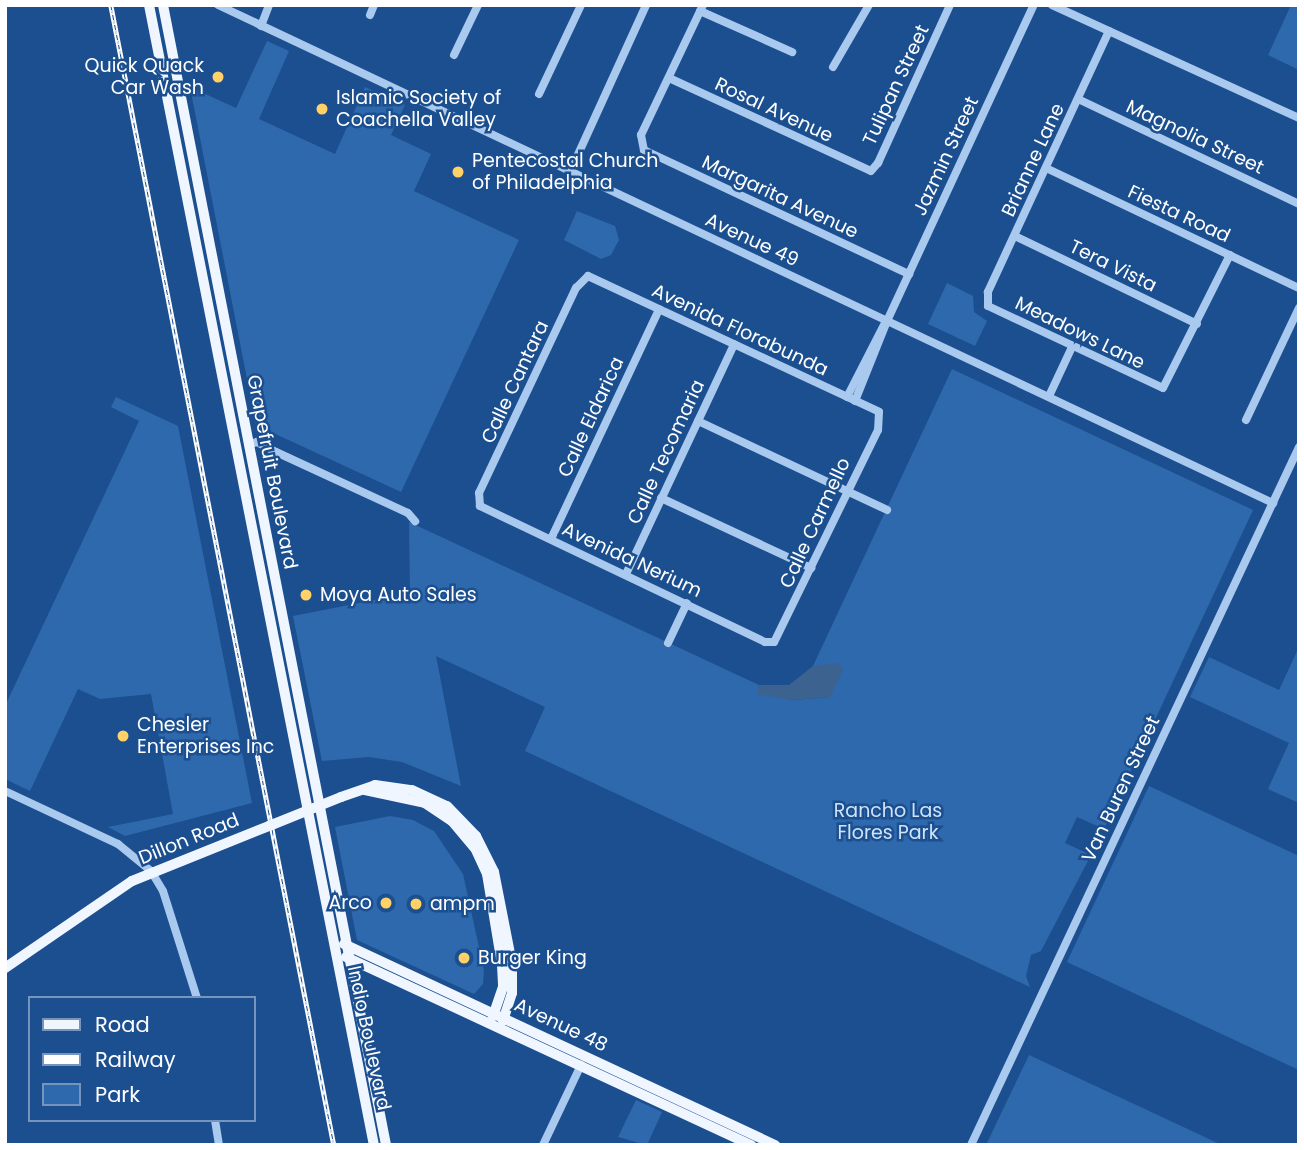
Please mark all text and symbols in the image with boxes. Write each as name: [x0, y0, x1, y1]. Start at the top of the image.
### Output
street label: Tulipan Street: [858, 21, 934, 149]
place label: Quick Quack Car Wash: [85, 55, 204, 99]
marker: Quick Quack Car Wash: [210, 69, 226, 85]
street label: Rosal Avenue: [711, 73, 837, 147]
place label: Islamic Society of Coachella Valley: [336, 87, 501, 131]
street label: Jazmin Street: [908, 93, 984, 219]
street label: Magnolia Street: [1123, 95, 1267, 179]
street label: Brianne Lane: [997, 100, 1069, 220]
marker: Islamic Society of Coachella Valley: [314, 101, 330, 117]
place label: Pentecostal Church of Philadelphia: [472, 150, 659, 194]
street label: Margarita Avenue: [698, 151, 862, 243]
marker: Pentecostal Church of Philadelphia: [450, 164, 466, 180]
street label: Fiesta Road: [1124, 180, 1234, 248]
street label: Avenue 49: [702, 208, 802, 272]
street label: Tera Vista: [1066, 235, 1160, 297]
street label: Avenida Florabunda: [648, 279, 832, 381]
street label: Meadows Lane: [1011, 292, 1149, 374]
street label: Calle Cantara: [477, 317, 553, 447]
street label: Calle Eldarica: [553, 353, 629, 481]
street label: Grapefruit Boulevard: [242, 373, 302, 571]
street label: Calle Tecomaria: [623, 376, 709, 528]
street label: Calle Carmello: [775, 454, 855, 592]
street label: Avenida Nerium: [559, 518, 705, 602]
place label: Moya Auto Sales: [320, 584, 477, 606]
marker: Moya Auto Sales: [298, 587, 314, 603]
street label: Van Buren Street: [1077, 712, 1165, 866]
place label: Chesler Enterprises Inc: [137, 714, 274, 758]
marker: Chesler Enterprises Inc: [115, 728, 131, 744]
park label: Rancho Las Flores Park: [834, 800, 942, 844]
street label: Dillon Road: [135, 809, 243, 869]
place label: Arco: [328, 892, 372, 914]
place label: ampm: [430, 893, 495, 915]
marker: Arco: [378, 895, 394, 911]
marker: ampm: [408, 896, 424, 912]
place label: Burger King: [478, 947, 587, 969]
marker: Burger King: [456, 950, 472, 966]
street label: Indio Boulevard: [343, 964, 395, 1112]
street label: Avenue 48: [511, 993, 611, 1057]
legend: [28, 996, 256, 1122]
text: Road: [95, 1010, 150, 1039]
text: Railway: [95, 1045, 176, 1074]
text: Park: [95, 1080, 140, 1109]

